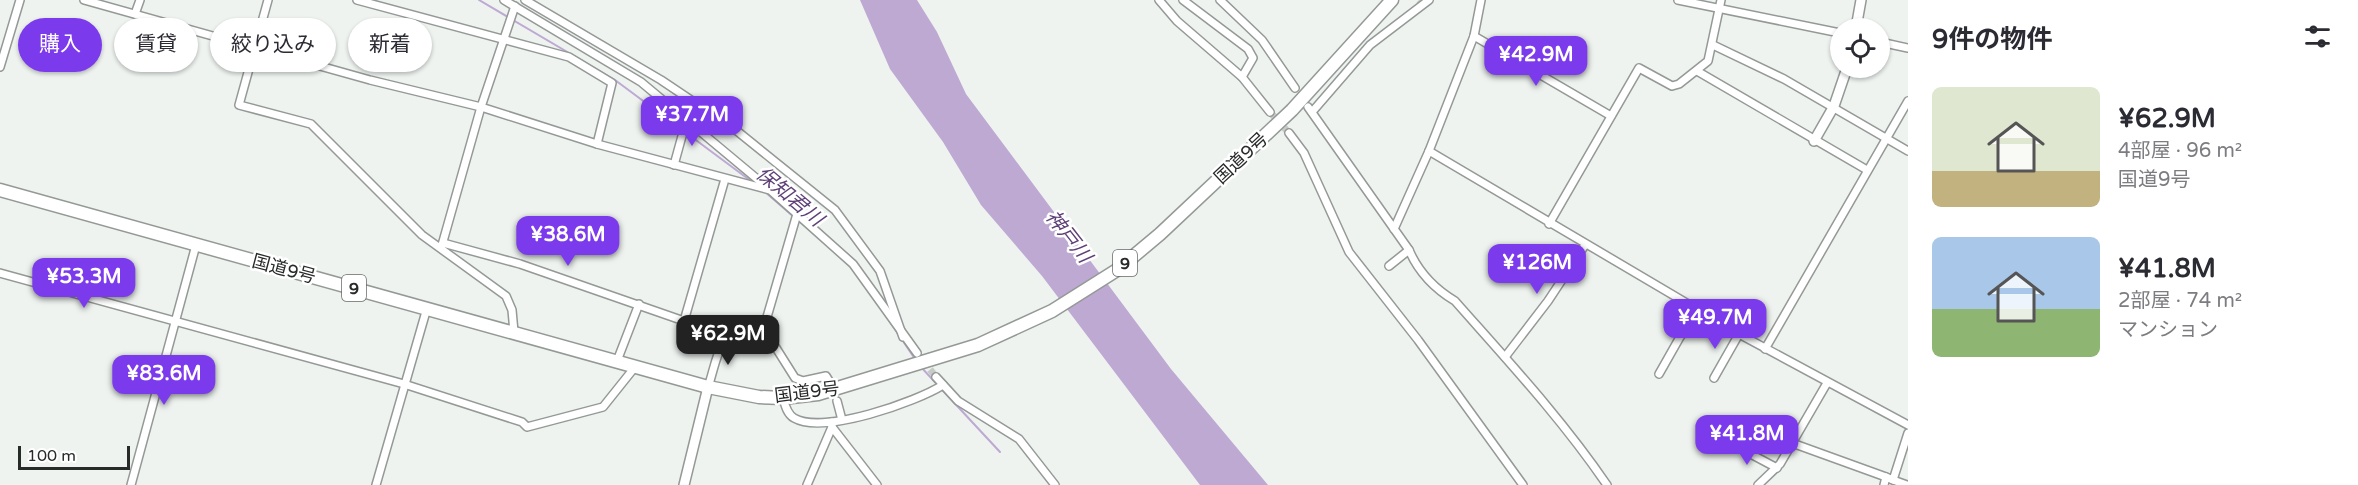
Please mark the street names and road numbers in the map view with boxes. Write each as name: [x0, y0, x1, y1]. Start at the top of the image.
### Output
street label: 国道9号: [1210, 128, 1272, 188]
street label: 国道9号: [250, 250, 318, 288]
road number: 9: [1113, 250, 1137, 276]
road number: 9: [342, 275, 366, 301]
street label: 国道9号: [773, 377, 841, 407]

